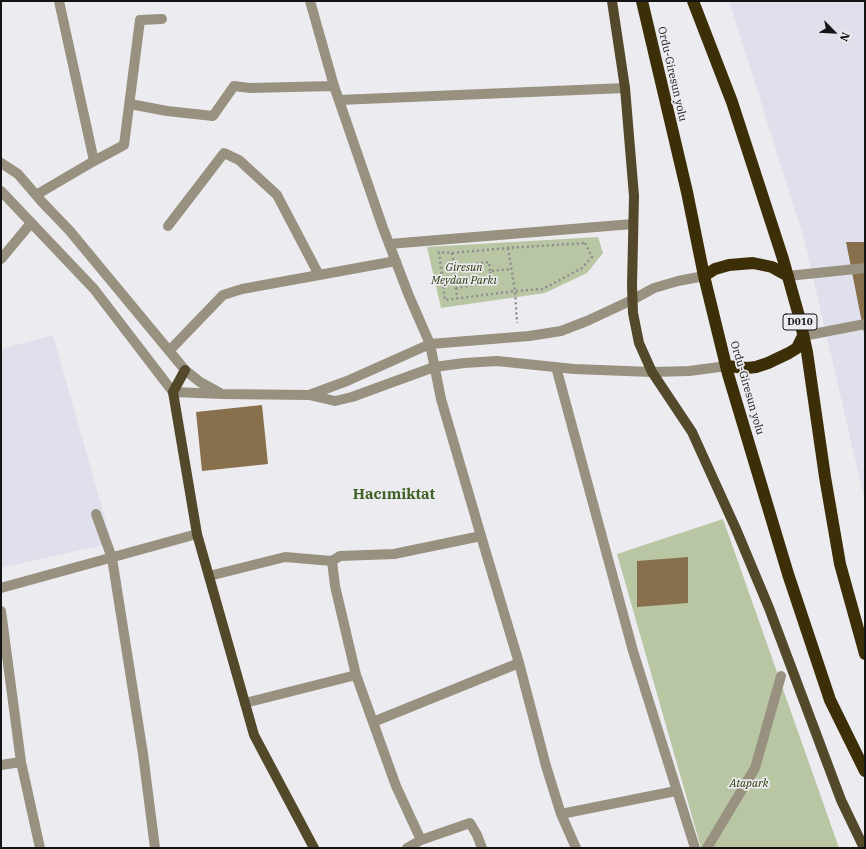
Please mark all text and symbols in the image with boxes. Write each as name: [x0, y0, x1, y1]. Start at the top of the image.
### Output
north arrow: [814, 12, 854, 52]
street label: Ordu-Giresun yolu: [655, 25, 689, 123]
text: N: [837, 30, 853, 44]
park label: Giresun Meydan Parkı: [431, 261, 497, 287]
road number: D010: [783, 314, 817, 330]
street label: Ordu-Giresun yolu: [727, 340, 767, 436]
district label: Hacımiktat: [353, 486, 435, 504]
park label: Atapark: [729, 777, 769, 791]

